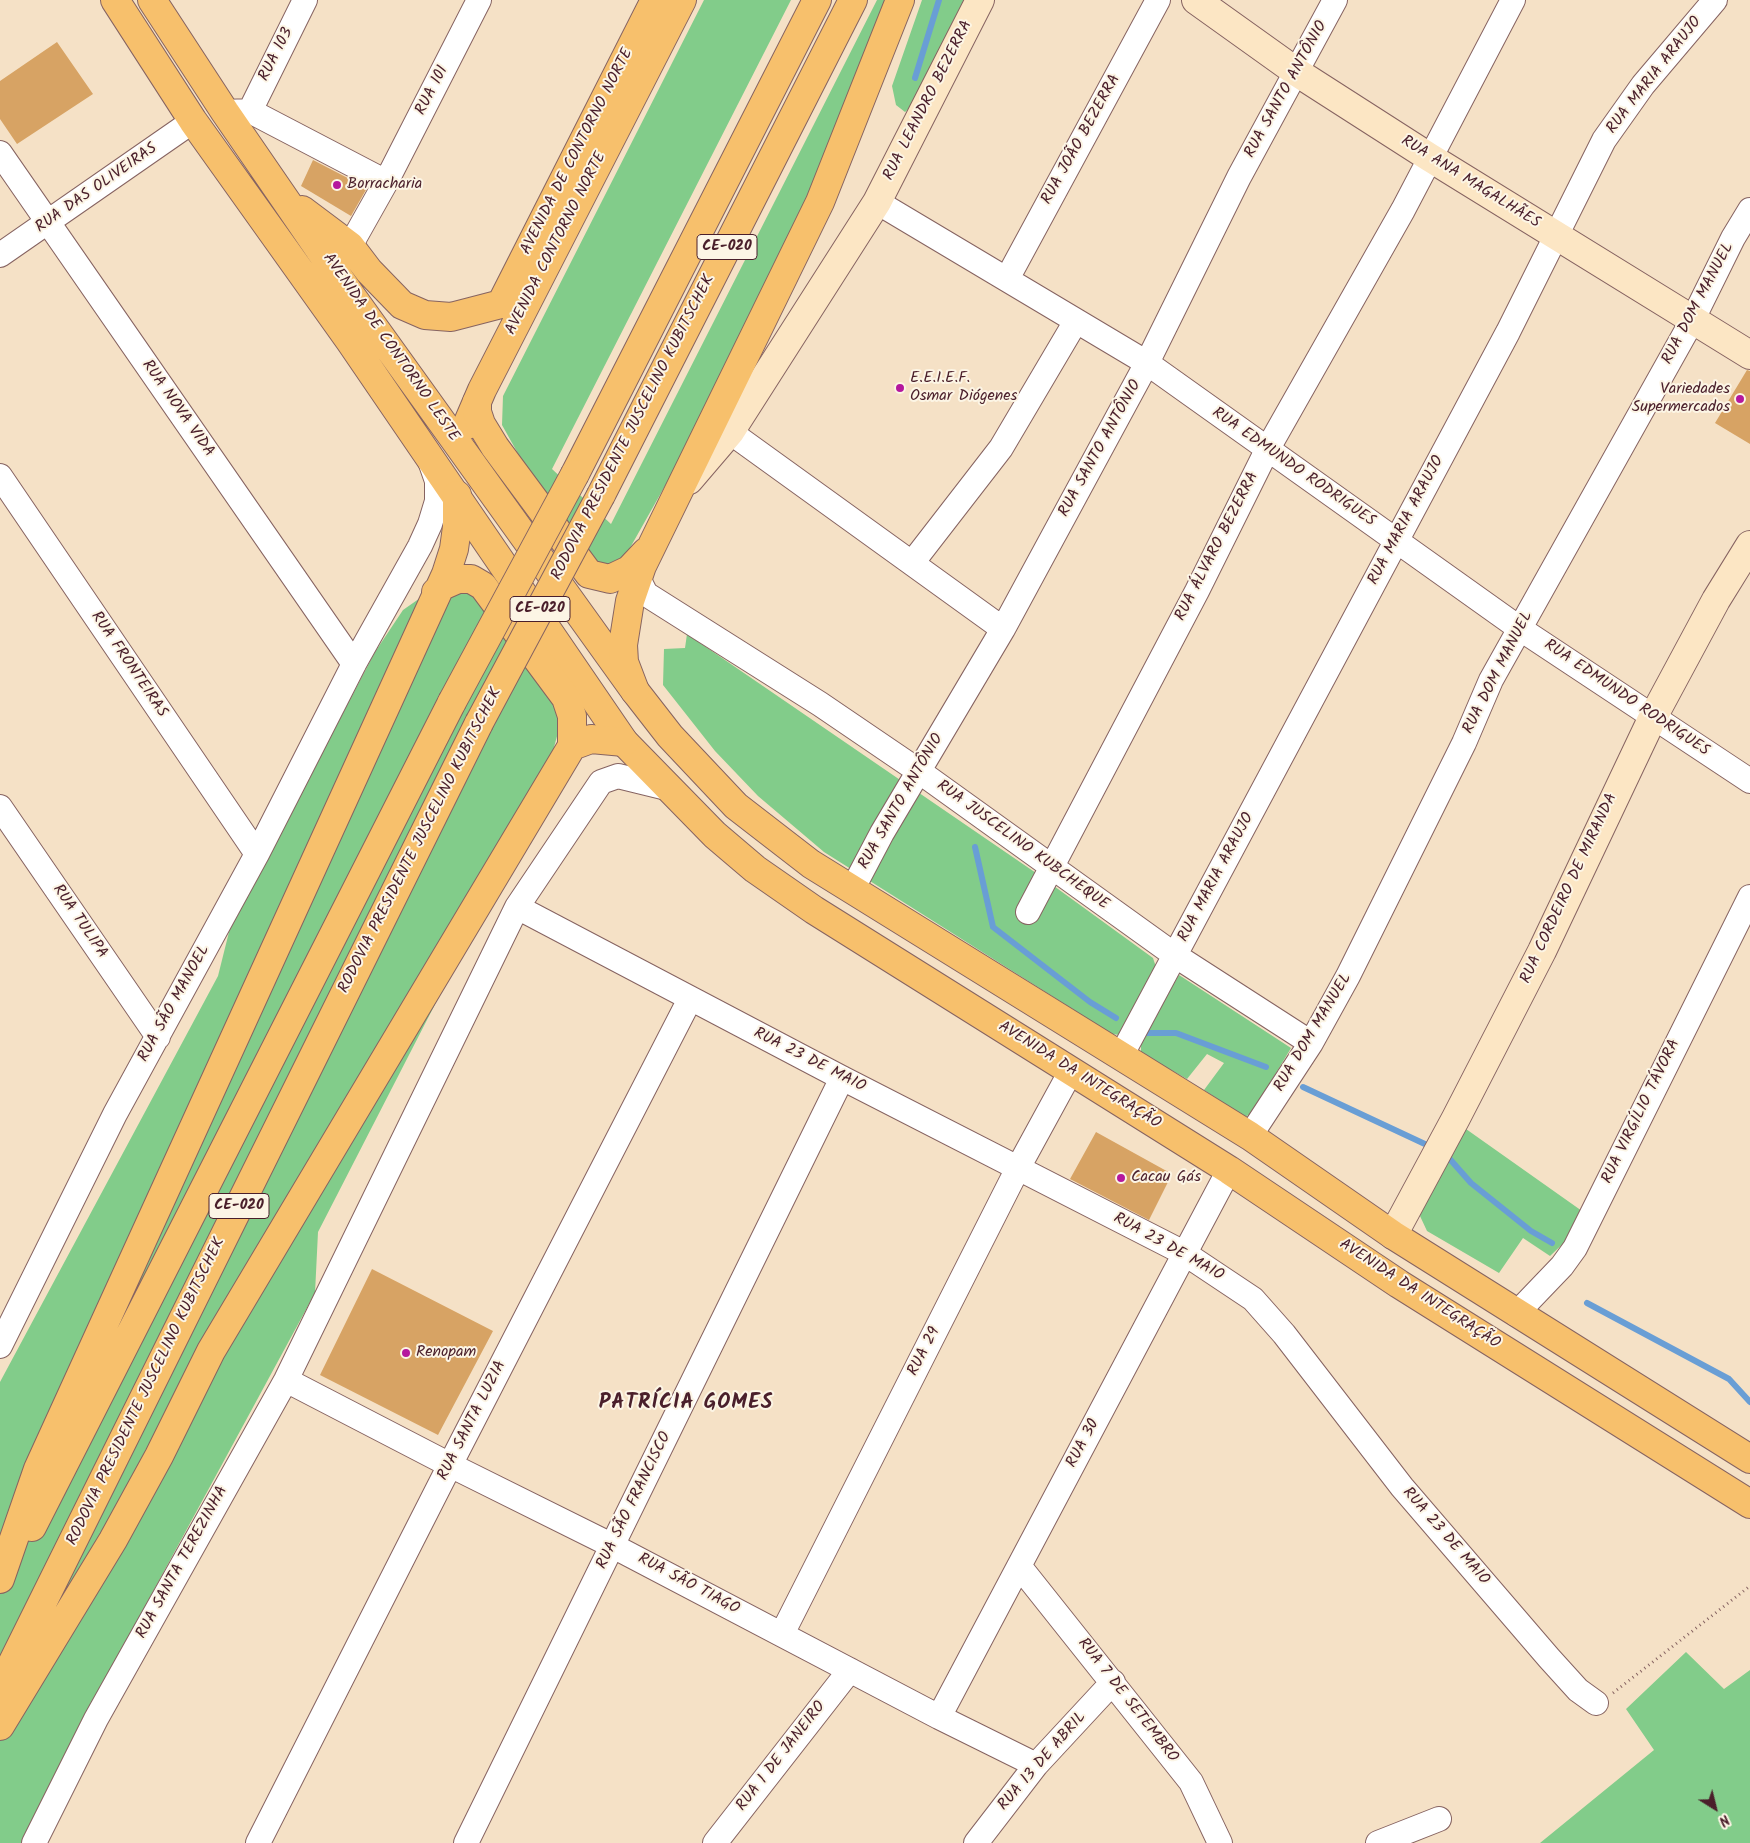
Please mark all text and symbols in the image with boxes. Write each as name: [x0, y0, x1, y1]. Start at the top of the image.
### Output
street label: RUA MARIA ARAUJO: [1603, 14, 1707, 138]
street label: RUA LEANDRO BEZERRA: [880, 18, 978, 184]
street label: RUA SANTO ANTÔNIO: [1241, 18, 1333, 162]
street label: RUA 103: [255, 25, 299, 85]
street label: AVENIDA DE CONTORNO NORTE: [517, 46, 639, 258]
street label: RUA 101: [412, 63, 454, 119]
street label: RUA JOÃO BEZERRA: [1038, 72, 1126, 208]
street label: RUA ANA MAGALHÃES: [1397, 132, 1543, 234]
street label: RUA DAS OLIVEIRAS: [33, 140, 161, 238]
street label: AVENIDA CONTORNO NORTE: [502, 149, 612, 339]
place label: Borracharia: [347, 175, 422, 195]
marker: Borracharia: [331, 179, 343, 191]
road number: CE-020: [697, 234, 757, 260]
street label: RUA DOM MANUEL: [1659, 240, 1739, 368]
street label: AVENIDA DE CONTORNO LESTE: [317, 250, 463, 446]
street label: RODOVIA PRESIDENTE JUSCELINO KUBITSCHEK: [548, 272, 720, 584]
street label: RUA NOVA VIDA: [136, 357, 218, 461]
place label: E.E.I.E.F. Osmar Diógenes: [910, 369, 1017, 407]
street label: RUA SANTO ANTÔNIO: [1055, 377, 1147, 521]
place label: Variedades Supermercados: [1632, 380, 1730, 418]
marker: E.E.I.E.F. Osmar Diógenes: [894, 382, 906, 394]
marker: Variedades Supermercados: [1734, 393, 1746, 405]
street label: RUA EDMUNDO RODRIGUES: [1208, 404, 1378, 532]
street label: RUA MARIA ARAUJO: [1365, 453, 1449, 589]
street label: RUA ÁLVARO BEZERRA: [1172, 469, 1264, 625]
road number: CE-020: [510, 596, 570, 622]
street label: RUA FRONTEIRAS: [85, 608, 171, 722]
street label: RUA DOM MANUEL: [1460, 608, 1538, 738]
street label: RUA EDMUNDO RODRIGUES: [1540, 636, 1712, 762]
street label: RODOVIA PRESIDENTE JUSCELINO KUBITSCHEK: [335, 685, 507, 997]
street label: RUA SANTO ANTÔNIO: [855, 731, 949, 873]
street label: RUA JUSCELINO KUBCHEQUE: [932, 777, 1112, 915]
street label: RUA CORDEIRO DE MIRANDA: [1517, 791, 1623, 987]
street label: RUA MARIA ARAUJO: [1175, 810, 1259, 946]
street label: RUA TULIPA: [47, 881, 111, 963]
street label: RUA SÃO MANOEL: [135, 942, 215, 1066]
street label: RUA DOM MANUEL: [1271, 970, 1357, 1096]
street label: AVENIDA DA INTEGRAÇÃO: [994, 1018, 1164, 1134]
street label: RUA 23 DE MAIO: [750, 1024, 868, 1098]
street label: RUA VIRGÍLIO TÁVORA: [1599, 1037, 1685, 1187]
place label: Cacau Gás: [1131, 1168, 1201, 1188]
marker: Cacau Gás: [1115, 1172, 1127, 1184]
road number: CE-020: [209, 1194, 269, 1218]
street label: RUA 23 DE MAIO: [1110, 1210, 1226, 1286]
street label: RODOVIA PRESIDENTE JUSCELINO KUBITSCHEK: [64, 1235, 230, 1549]
street label: AVENIDA DA INTEGRAÇÃO: [1335, 1236, 1503, 1354]
street label: RUA 29: [905, 1324, 945, 1380]
place label: Renopam: [416, 1343, 476, 1363]
marker: Renopam: [400, 1347, 412, 1359]
street label: RUA SANTA LUZIA: [435, 1358, 511, 1484]
district label: PATRÍCIA GOMES: [597, 1391, 775, 1417]
street label: RUA 30: [1063, 1416, 1105, 1472]
street label: RUA SÃO FRANCISCO: [593, 1429, 677, 1573]
street label: RUA SANTA TEREZINHA: [133, 1483, 233, 1643]
street label: RUA 23 DE MAIO: [1397, 1484, 1493, 1590]
street label: RUA SÃO TIAGO: [634, 1550, 742, 1620]
street label: RUA 7 DE SETEMBRO: [1072, 1635, 1182, 1767]
street label: RUA 1 DE JANEIRO: [733, 1698, 831, 1816]
street label: RUA 13 DE ABRIL: [995, 1709, 1091, 1815]
north arrow: [1690, 1783, 1740, 1833]
text: N: [1714, 1809, 1734, 1832]

